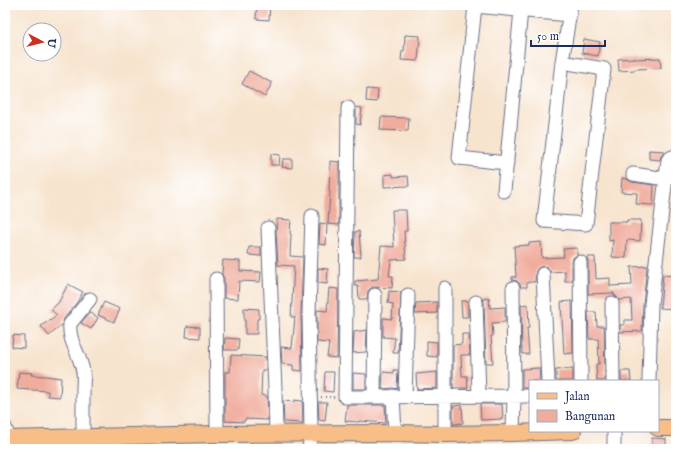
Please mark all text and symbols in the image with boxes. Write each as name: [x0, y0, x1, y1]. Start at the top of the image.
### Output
north arrow: [22, 22, 62, 62]
scale bar: [531, 22, 605, 48]
text: 50 m: [537, 29, 559, 44]
text: U: [43, 37, 59, 49]
legend: [529, 380, 659, 432]
text: Jalan: [563, 389, 590, 405]
text: Bangunan: [565, 409, 616, 424]

